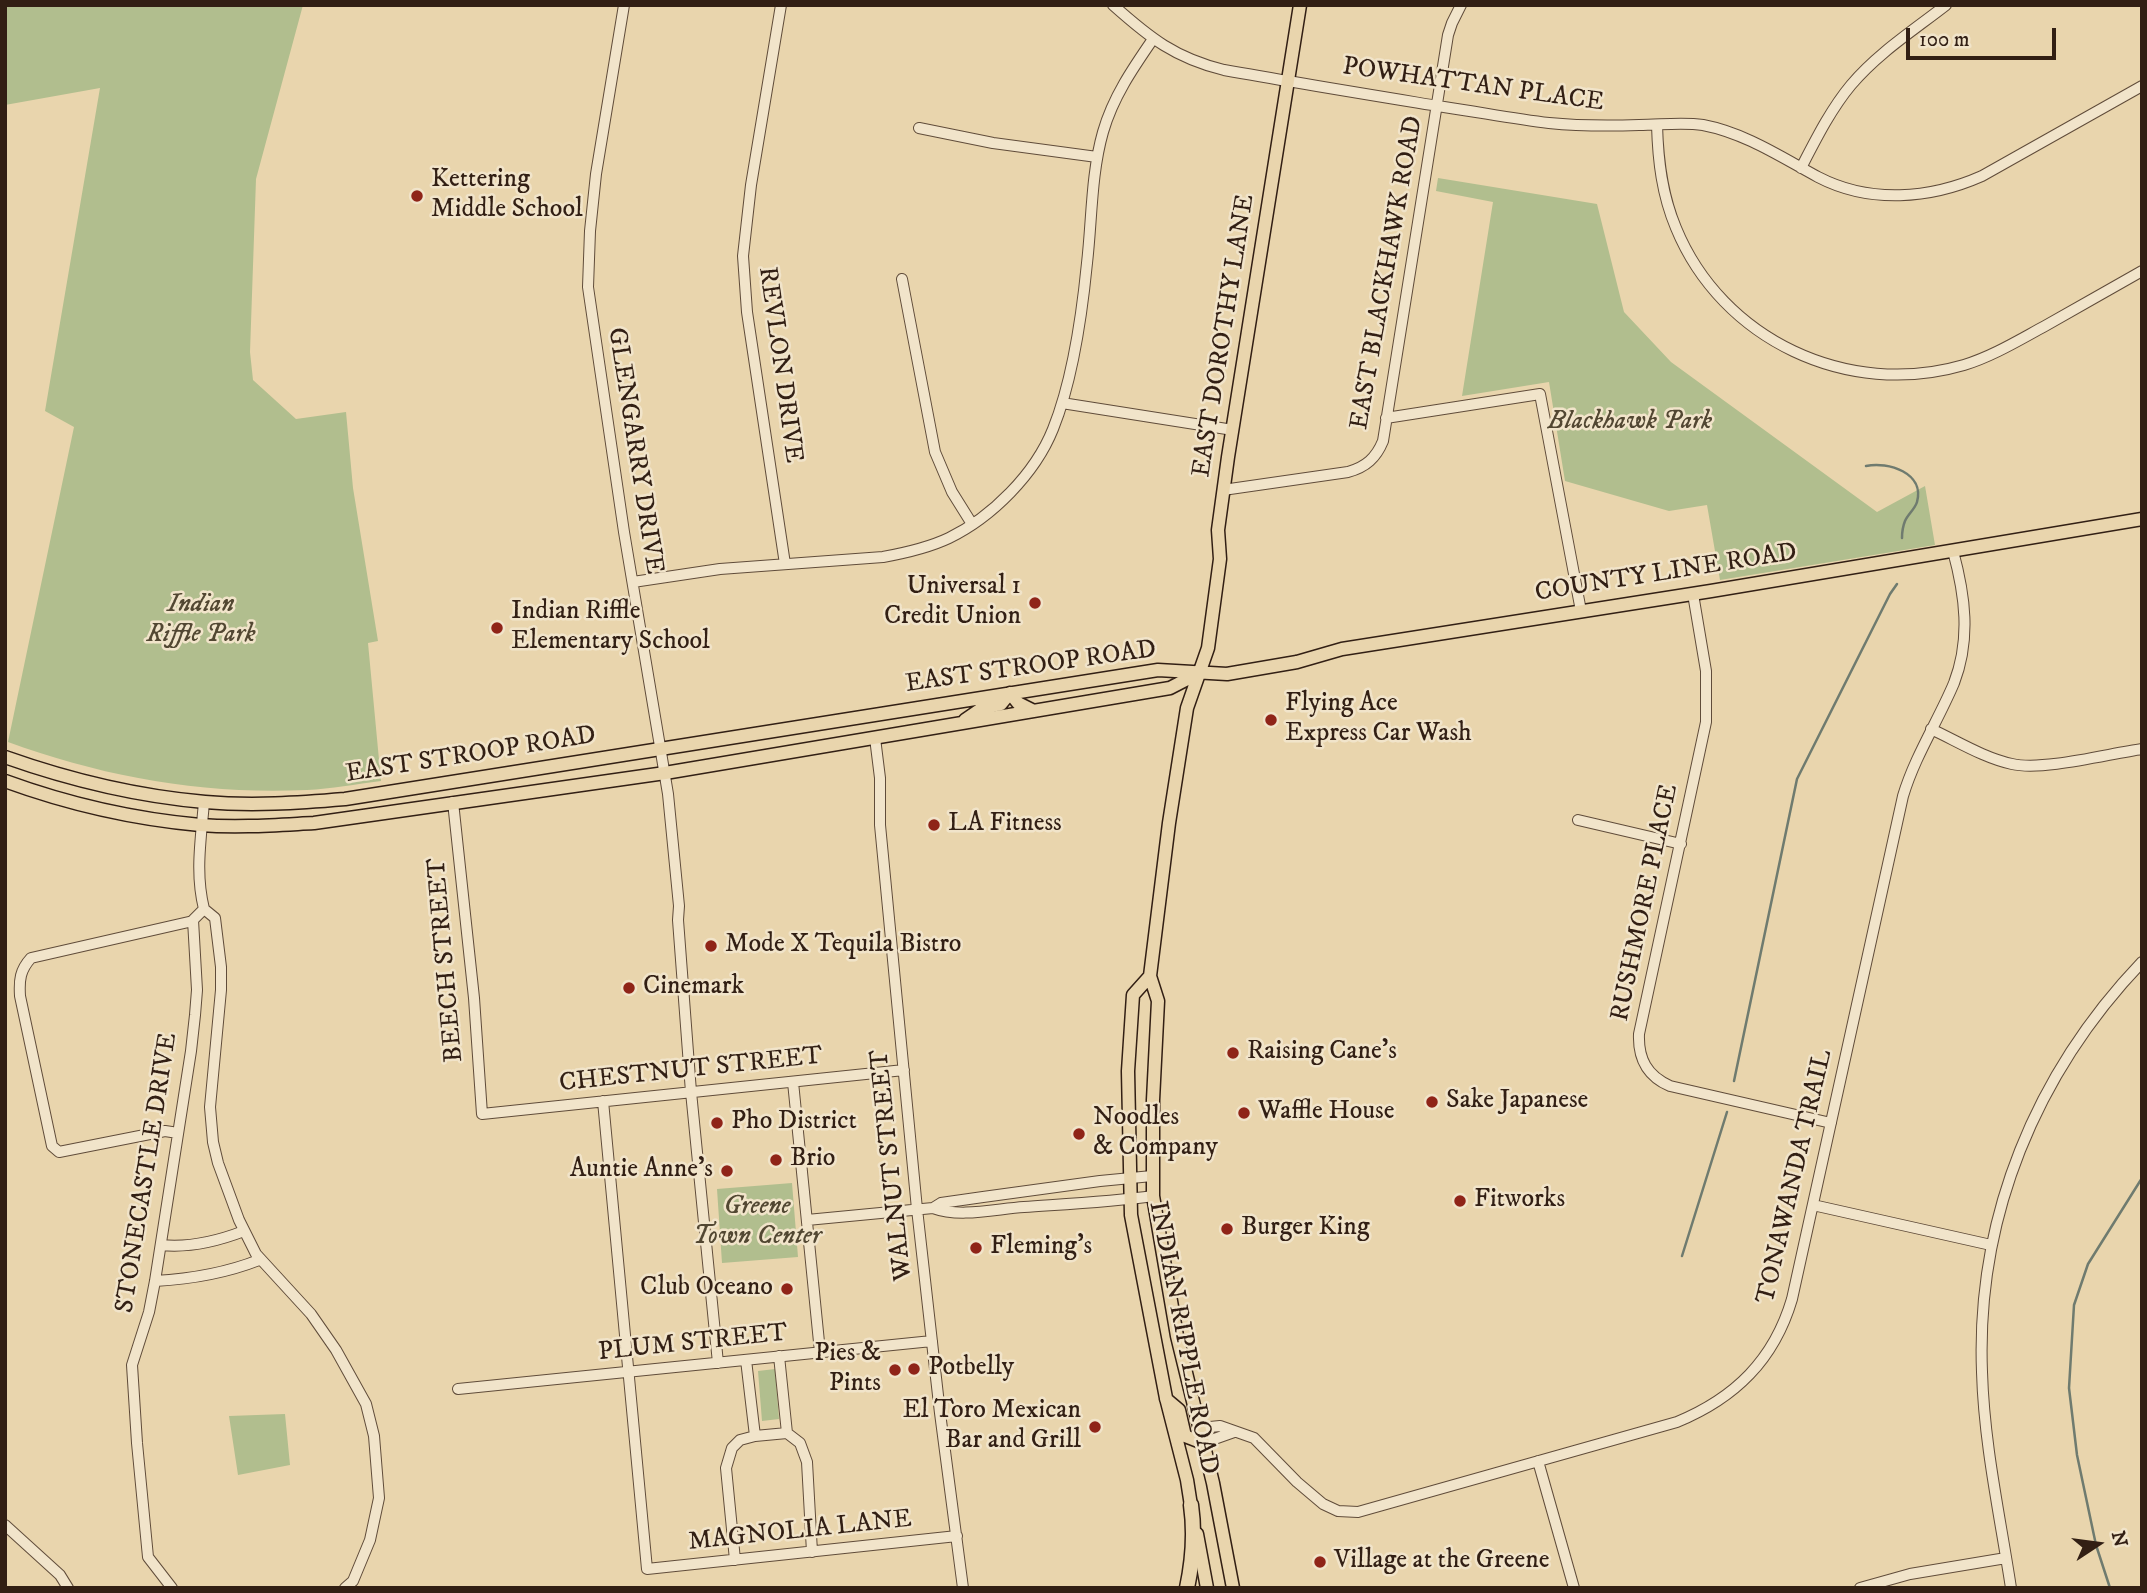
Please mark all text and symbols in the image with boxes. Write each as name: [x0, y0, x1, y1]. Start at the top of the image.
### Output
scale bar: [1909, 14, 2060, 58]
text: 100 m: [1919, 27, 1970, 53]
street label: POWHATTAN PLACE: [1340, 52, 1606, 120]
street label: EAST BLACKHAWK ROAD: [1345, 114, 1431, 432]
place label: Kettering Middle School: [431, 165, 583, 227]
marker: Kettering Middle School: [409, 188, 425, 204]
street label: EAST DOROTHY LANE: [1187, 192, 1263, 480]
street label: REVLON DRIVE: [750, 265, 808, 465]
street label: GLENGARRY DRIVE: [599, 325, 669, 577]
park label: Blackhawk Park: [1548, 407, 1712, 439]
street label: COUNTY LINE ROAD: [1533, 538, 1799, 610]
place label: Universal 1 Credit Union: [884, 572, 1021, 634]
park label: Indian Riffle Park: [146, 590, 256, 652]
marker: Universal 1 Credit Union: [1027, 595, 1043, 611]
place label: Indian Riffle Elementary School: [511, 597, 710, 658]
marker: Indian Riffle Elementary School: [489, 620, 505, 636]
street label: EAST STROOP ROAD: [904, 635, 1158, 701]
place label: Flying Ace Express Car Wash: [1285, 689, 1472, 750]
marker: Flying Ace Express Car Wash: [1263, 712, 1279, 728]
street label: EAST STROOP ROAD: [344, 721, 598, 791]
street label: RUSHMORE PLACE: [1606, 782, 1686, 1024]
place label: LA Fitness: [948, 809, 1062, 841]
marker: LA Fitness: [926, 817, 942, 833]
street label: BEECH STREET: [423, 856, 471, 1064]
place label: Mode X Tequila Bistro: [725, 930, 962, 962]
marker: Mode X Tequila Bistro: [703, 938, 719, 954]
place label: Cinemark: [643, 972, 744, 1004]
marker: Cinemark: [621, 980, 637, 996]
street label: STONECASTLE DRIVE: [110, 1031, 186, 1315]
place label: Raising Cane's: [1247, 1037, 1397, 1069]
street label: CHESTNUT STREET: [558, 1042, 824, 1100]
marker: Raising Cane's: [1225, 1045, 1241, 1061]
street label: TONAWANDA TRAIL: [1752, 1047, 1840, 1307]
street label: WALNUT STREET: [865, 1048, 921, 1282]
place label: Sake Japanese: [1446, 1086, 1588, 1118]
marker: Sake Japanese: [1424, 1094, 1440, 1110]
place label: Waffle House: [1258, 1097, 1394, 1129]
place label: Noodles & Company: [1093, 1103, 1218, 1164]
marker: Waffle House: [1236, 1105, 1252, 1121]
place label: Pho District: [731, 1107, 857, 1139]
marker: Pho District: [709, 1115, 725, 1131]
marker: Noodles & Company: [1071, 1126, 1087, 1142]
place label: Brio: [790, 1144, 835, 1176]
marker: Brio: [768, 1152, 784, 1168]
place label: Auntie Anne's: [570, 1155, 713, 1187]
marker: Auntie Anne's: [719, 1163, 735, 1179]
place label: Fitworks: [1474, 1185, 1565, 1217]
park label: Greene Town Center: [693, 1192, 821, 1254]
marker: Fitworks: [1452, 1193, 1468, 1209]
street label: INDIAN RIPPLE ROAD: [1140, 1199, 1224, 1477]
place label: Burger King: [1241, 1213, 1370, 1245]
marker: Burger King: [1219, 1221, 1235, 1237]
place label: Fleming's: [990, 1232, 1092, 1264]
marker: Fleming's: [968, 1240, 984, 1256]
place label: Club Oceano: [640, 1273, 773, 1305]
marker: Club Oceano: [779, 1281, 795, 1297]
street label: PLUM STREET: [597, 1319, 789, 1369]
place label: Pies & Pints: [814, 1339, 881, 1400]
place label: Potbelly: [928, 1353, 1014, 1385]
marker: Potbelly: [906, 1361, 922, 1377]
marker: Pies & Pints: [887, 1362, 903, 1378]
place label: El Toro Mexican Bar and Grill: [902, 1396, 1081, 1458]
marker: El Toro Mexican Bar and Grill: [1087, 1419, 1103, 1435]
street label: MAGNOLIA LANE: [687, 1505, 913, 1559]
north arrow: [2063, 1509, 2133, 1579]
text: N: [2106, 1529, 2132, 1549]
place label: Village at the Greene: [1334, 1546, 1549, 1578]
marker: Village at the Greene: [1312, 1554, 1328, 1570]

